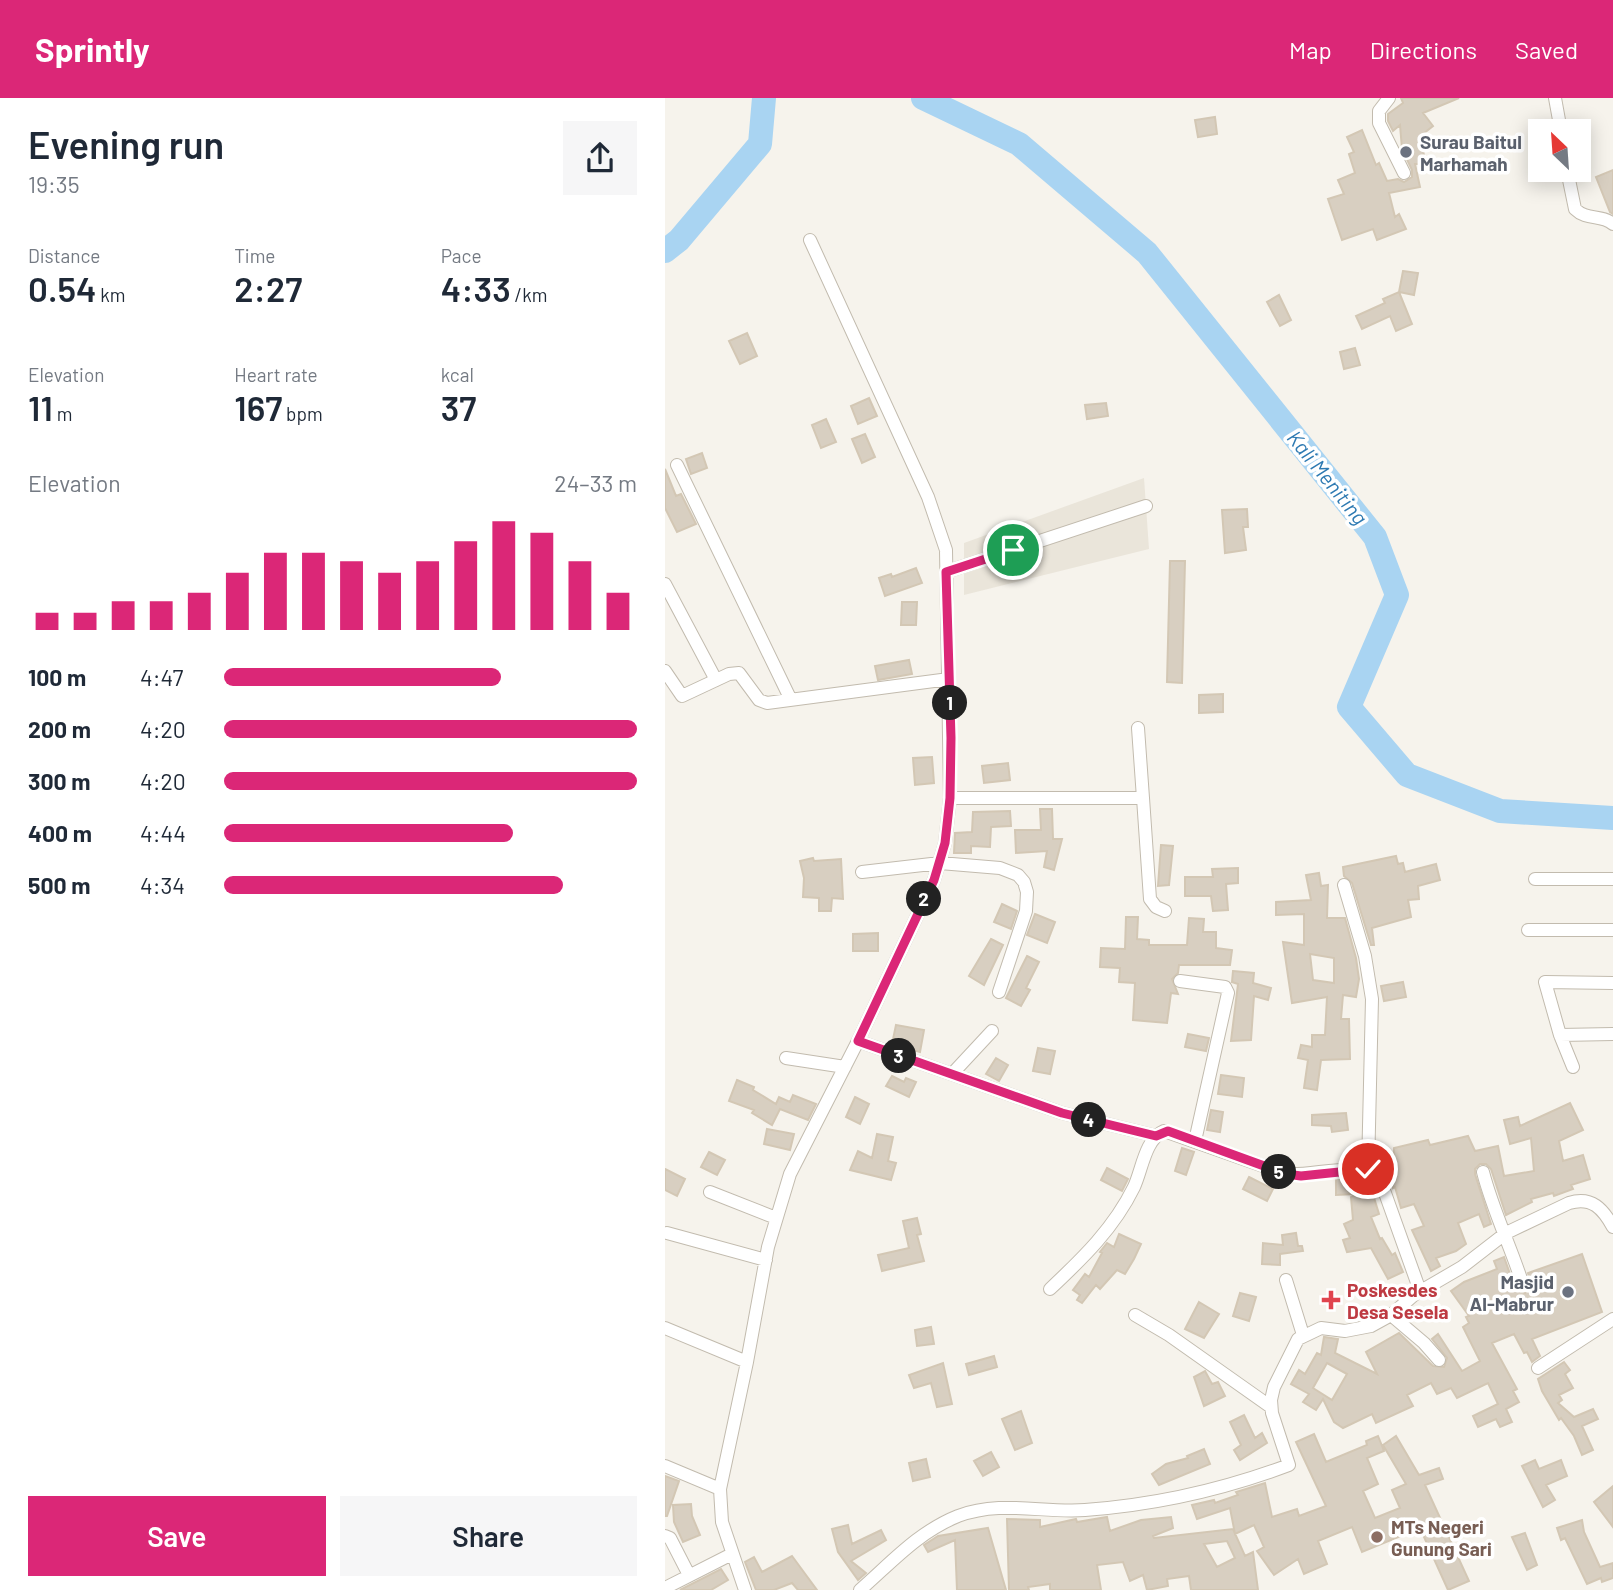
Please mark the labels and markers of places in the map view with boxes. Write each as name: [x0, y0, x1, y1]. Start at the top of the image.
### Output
place label: Surau Baitul Marhamah: [1420, 130, 1522, 175]
marker: Surau Baitul Marhamah: [1398, 144, 1414, 160]
pin: [983, 520, 1043, 580]
pin: 1: [933, 686, 967, 720]
pin: 2: [907, 882, 941, 916]
pin: 3: [881, 1038, 917, 1074]
pin: 4: [1071, 1102, 1107, 1138]
pin: [1338, 1139, 1398, 1199]
pin: 5: [1261, 1154, 1297, 1190]
place label: Masjid Al-Mabrur: [1470, 1270, 1555, 1315]
place label: Poskesdes Desa Sesela: [1347, 1278, 1448, 1323]
marker: Masjid Al-Mabrur: [1560, 1284, 1576, 1300]
marker: Poskesdes Desa Sesela: [1321, 1290, 1341, 1310]
place label: MTs Negeri Gunung Sari: [1391, 1515, 1492, 1560]
marker: MTs Negeri Gunung Sari: [1369, 1529, 1385, 1545]

